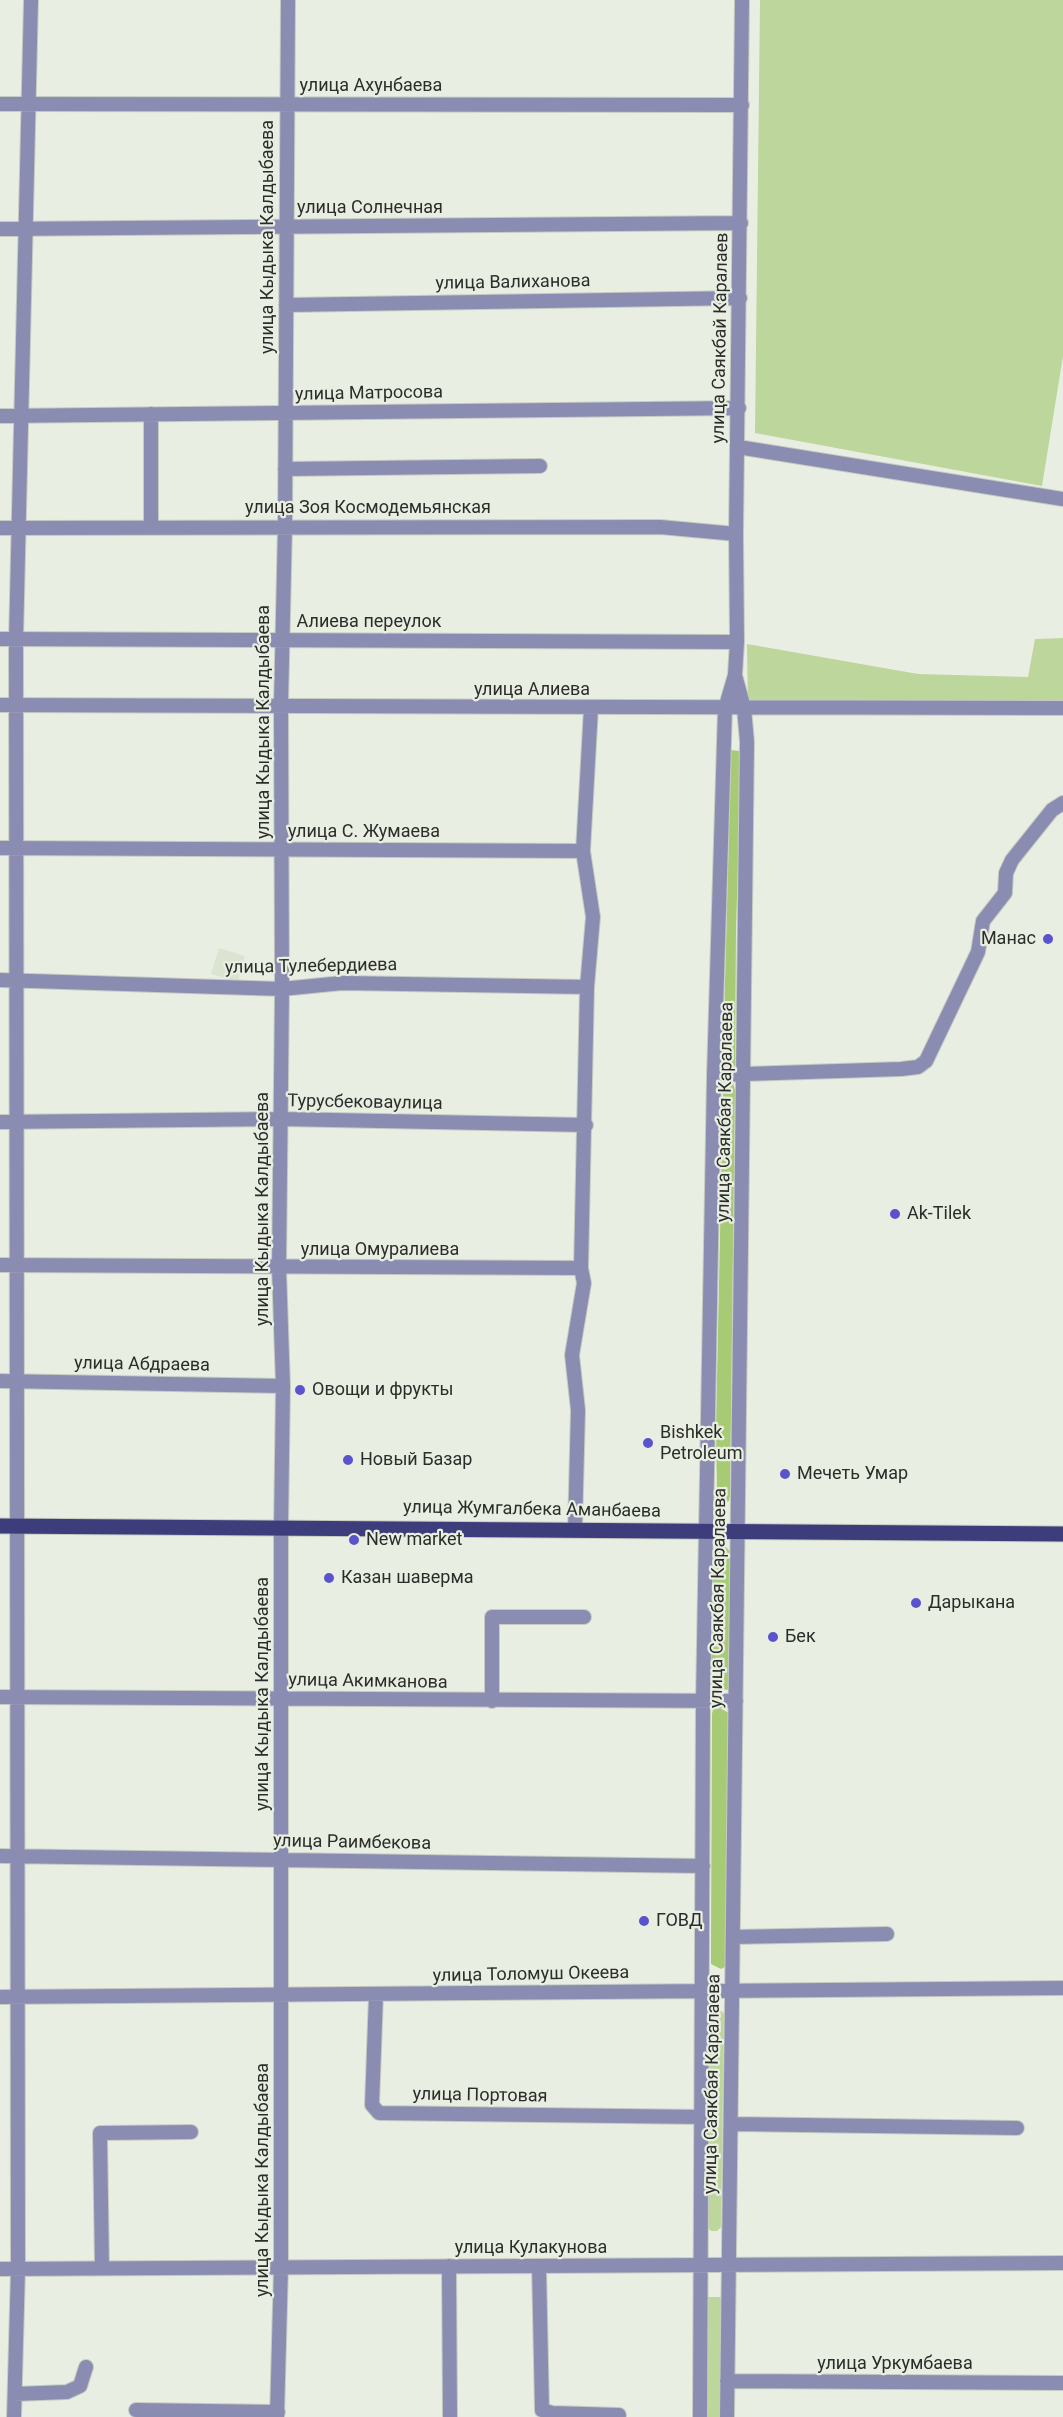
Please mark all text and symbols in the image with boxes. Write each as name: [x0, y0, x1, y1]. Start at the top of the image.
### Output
street label: улица Ахунбаева: [300, 75, 442, 97]
street label: улица Кыдыка Калдыбаева: [257, 120, 279, 354]
street label: улица Солнечная: [297, 197, 443, 219]
street label: улица Саякбай Каралаев: [708, 232, 734, 444]
street label: улица Валиханова: [435, 271, 591, 295]
street label: улица Матросова: [295, 382, 443, 406]
street label: улица Зоя Космодемьянская: [245, 497, 491, 519]
street label: улица Кыдыка Калдыбаева: [253, 605, 275, 839]
street label: Алиева переулок: [297, 611, 441, 633]
street label: улица Алиева: [474, 679, 590, 701]
street label: улица С. Жумаева: [288, 821, 440, 843]
place label: Манас: [981, 928, 1036, 950]
marker: Манас: [1041, 932, 1055, 946]
street label: улица Тулебердиева: [225, 955, 397, 979]
street label: улица Саякбая Каралаева: [713, 1002, 739, 1222]
street label: Турусбековаулица: [287, 1091, 443, 1115]
street label: улица Кыдыка Калдыбаева: [252, 1092, 274, 1326]
place label: Ak-Tilek: [907, 1203, 971, 1225]
marker: Ak-Tilek: [888, 1207, 902, 1221]
street label: улица Омуралиева: [301, 1239, 459, 1261]
street label: улица Абдраева: [74, 1353, 210, 1377]
place label: Овощи и фрукты: [312, 1379, 453, 1401]
marker: Овощи и фрукты: [293, 1383, 307, 1397]
place label: Bishkek Petroleum: [660, 1422, 742, 1464]
marker: Bishkek Petroleum: [641, 1436, 655, 1450]
place label: Новый Базар: [360, 1449, 472, 1471]
marker: Новый Базар: [341, 1453, 355, 1467]
place label: Мечеть Умар: [797, 1463, 908, 1485]
marker: Мечеть Умар: [778, 1467, 792, 1481]
street label: улица Саякбая Каралаева: [706, 1488, 732, 1708]
street label: улица Жумгалбека Аманбаева: [403, 1497, 661, 1523]
place label: New market: [366, 1529, 462, 1551]
marker: New market: [347, 1533, 361, 1547]
place label: Казан шаверма: [341, 1567, 474, 1589]
marker: Казан шаверма: [322, 1571, 336, 1585]
street label: улица Кыдыка Калдыбаева: [252, 1577, 274, 1811]
place label: Дарыкана: [928, 1592, 1015, 1614]
marker: Дарыкана: [909, 1596, 923, 1610]
place label: Бек: [785, 1626, 816, 1648]
marker: Бек: [766, 1630, 780, 1644]
street label: улица Акимканова: [288, 1670, 448, 1694]
street label: улица Раимбекова: [273, 1831, 431, 1855]
place label: ГОВД: [656, 1910, 703, 1932]
marker: ГОВД: [637, 1914, 651, 1928]
street label: улица Толомуш Океева: [433, 1962, 629, 1988]
street label: улица Саякбая Каралаева: [700, 1974, 726, 2194]
street label: улица Кыдыка Калдыбаева: [252, 2063, 274, 2297]
street label: улица Портовая: [412, 2084, 548, 2108]
street label: улица Кулакунова: [455, 2237, 607, 2259]
street label: улица Уркумбаева: [817, 2353, 973, 2375]

